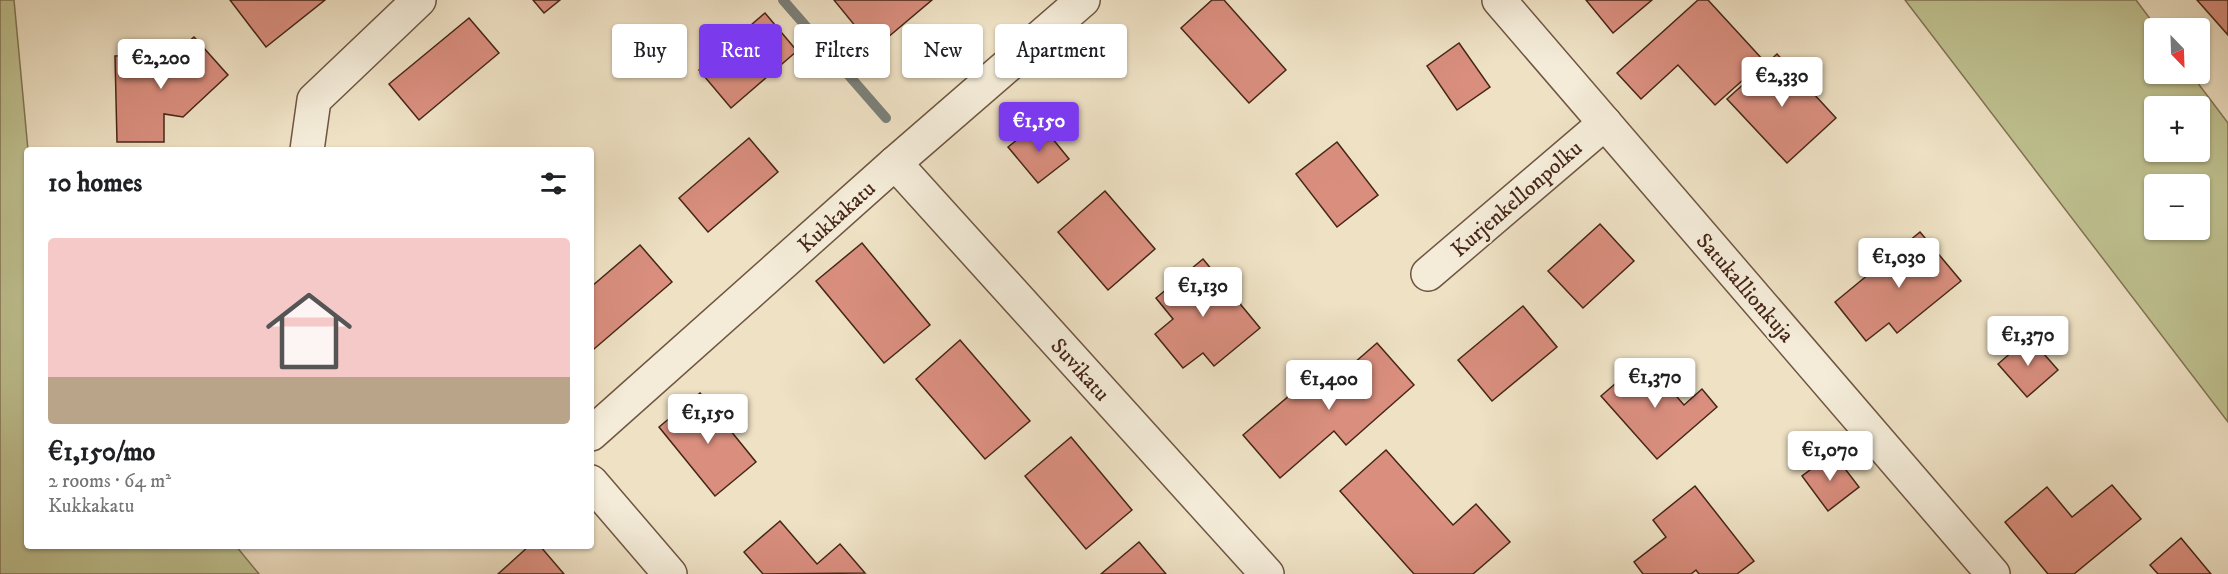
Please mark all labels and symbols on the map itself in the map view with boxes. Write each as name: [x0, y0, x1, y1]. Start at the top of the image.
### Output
north arrow: [2144, 18, 2210, 84]
pin: €2,200: [112, 39, 210, 90]
pin: €2,330: [1733, 57, 1831, 108]
pin: €1,150: [990, 102, 1088, 153]
street label: Kurjenkellonpolku: [1446, 135, 1588, 263]
street label: Kukkakatu: [793, 175, 881, 259]
street label: Satukallionkuja: [1690, 228, 1800, 349]
pin: €1,030: [1850, 238, 1948, 289]
pin: €1,130: [1154, 267, 1252, 318]
pin: €1,370: [1979, 316, 2077, 367]
street label: Suvikatu: [1045, 333, 1115, 407]
pin: €1,370: [1606, 358, 1704, 409]
pin: €1,400: [1280, 360, 1378, 411]
pin: €1,150: [659, 394, 757, 445]
pin: €1,070: [1781, 431, 1879, 482]

